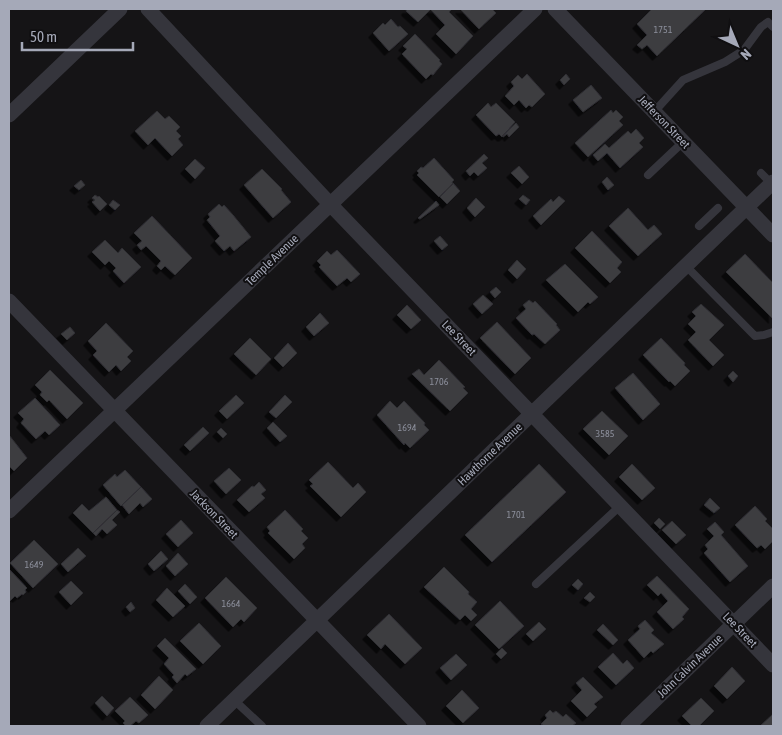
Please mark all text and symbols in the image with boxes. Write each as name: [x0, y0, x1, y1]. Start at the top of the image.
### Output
scale bar: [22, 20, 134, 52]
north arrow: [712, 20, 762, 70]
house number: 1751: [654, 24, 673, 35]
text: 50 m: [30, 28, 57, 45]
text: N: [738, 46, 755, 63]
street label: Jefferson Street: [635, 93, 693, 152]
street label: Temple Avenue: [243, 231, 301, 289]
street label: Lee Street: [439, 318, 480, 359]
house number: 1706: [430, 376, 449, 387]
street label: Hawthorne Avenue: [455, 420, 525, 488]
house number: 1694: [398, 422, 417, 433]
house number: 3585: [596, 428, 615, 439]
street label: Jackson Street: [187, 487, 241, 542]
house number: 1701: [507, 509, 526, 520]
house number: 1649: [25, 559, 44, 570]
house number: 1664: [222, 598, 241, 609]
street label: Lee Street: [720, 610, 761, 651]
street label: John Calvin Avenue: [654, 631, 726, 701]

